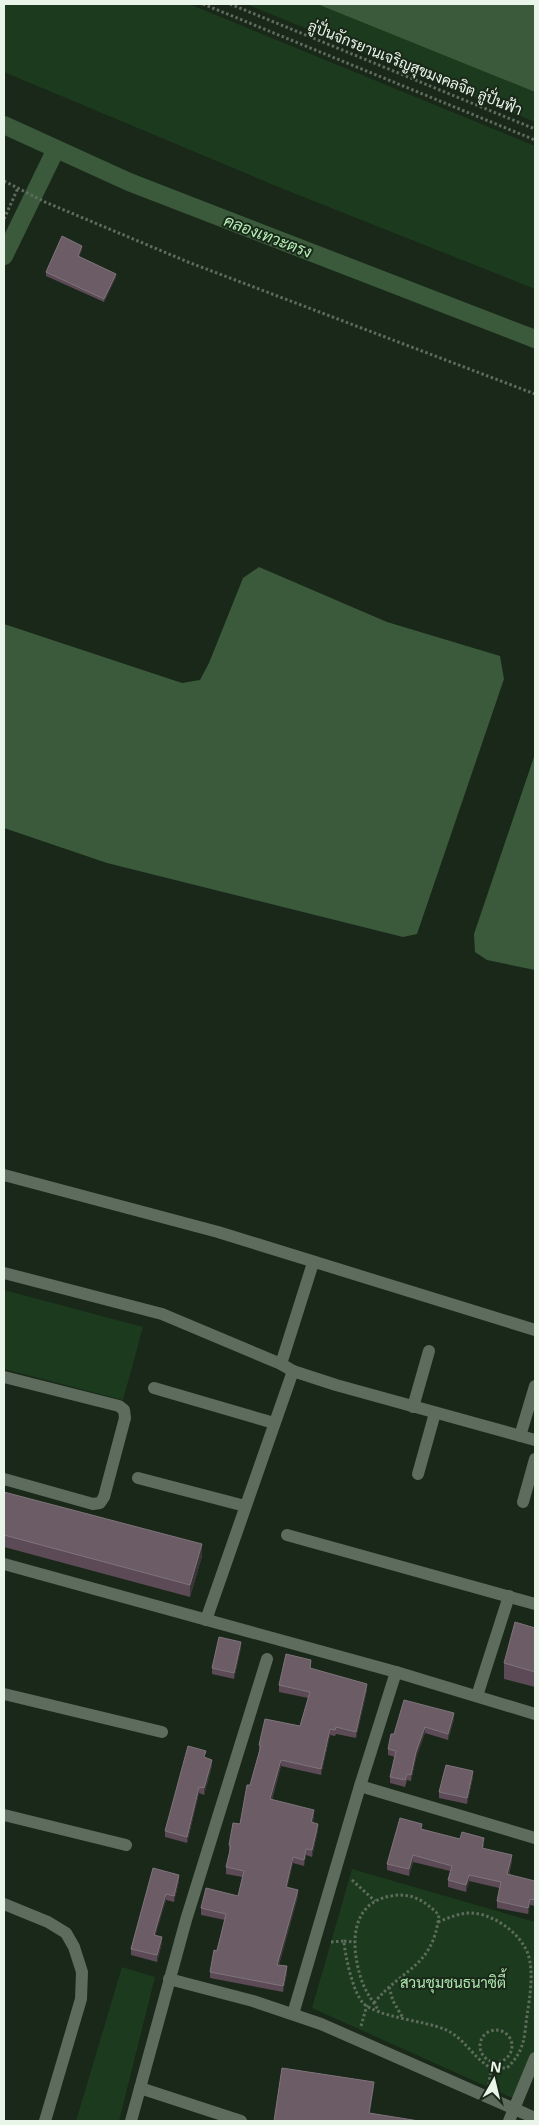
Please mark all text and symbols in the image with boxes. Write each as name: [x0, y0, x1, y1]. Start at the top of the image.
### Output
street label: ลู่ปั่นจักรยานเจริญสุขมงคลจิต ลู่ปั่นฟ้า: [305, 12, 527, 121]
water label: คลองเทวะตรง: [221, 209, 315, 263]
park label: สวนชุมชนธนาซิตี้: [400, 1968, 507, 1994]
north arrow: [469, 2055, 519, 2105]
text: N: [489, 2056, 503, 2077]

